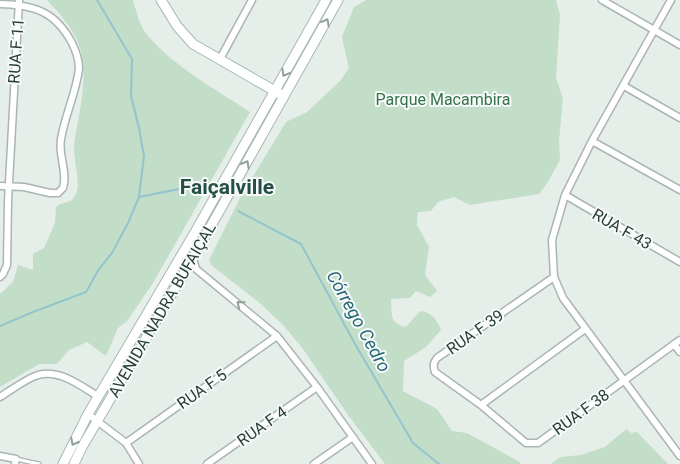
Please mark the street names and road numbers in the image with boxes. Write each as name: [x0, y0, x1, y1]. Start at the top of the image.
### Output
street label: RUA F 11: [4, 18, 28, 84]
street label: RUA F 43: [589, 204, 655, 254]
street label: AVENIDA NADRA BUFAIÇAL: [104, 219, 220, 401]
street label: RUA F 39: [443, 306, 507, 358]
street label: RUA F 5: [173, 365, 231, 413]
street label: RUA F 38: [549, 385, 613, 439]
street label: RUA F 4: [233, 402, 291, 450]

